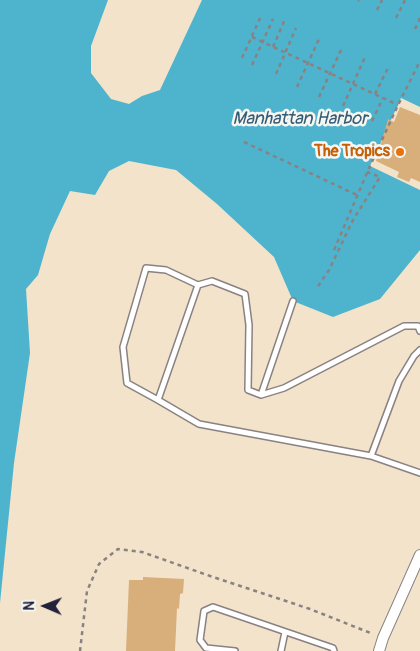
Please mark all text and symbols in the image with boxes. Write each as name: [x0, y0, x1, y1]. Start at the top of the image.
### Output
water label: Manhattan Harbor: [233, 108, 367, 130]
place label: The Tropics: [314, 142, 390, 162]
marker: The Tropics: [394, 146, 406, 158]
north arrow: [20, 581, 70, 631]
text: N: [21, 601, 38, 611]

